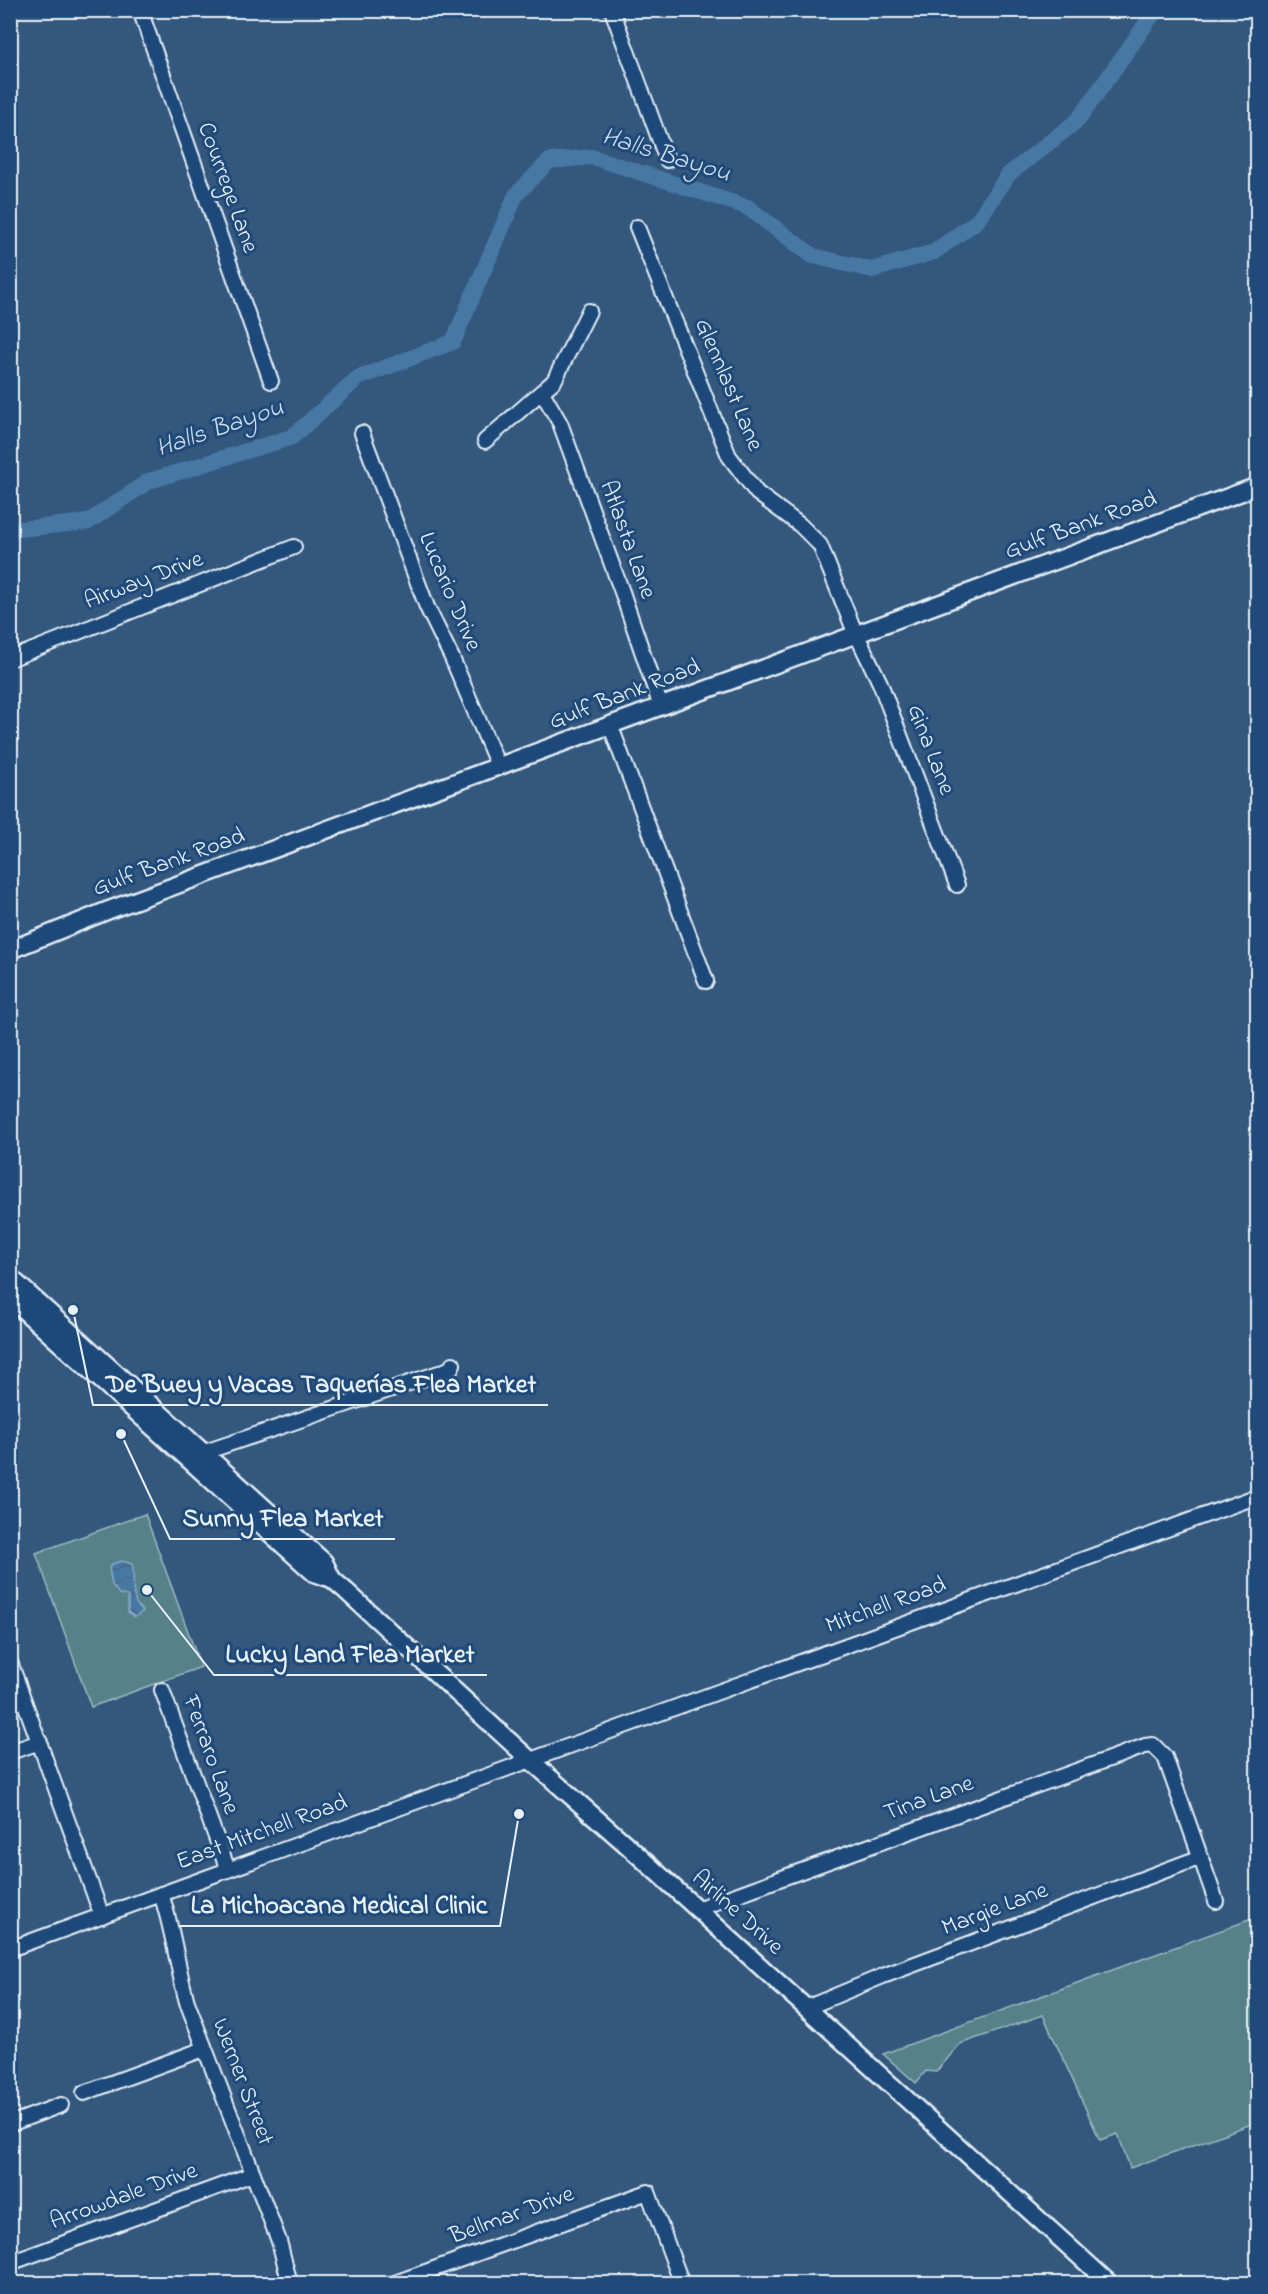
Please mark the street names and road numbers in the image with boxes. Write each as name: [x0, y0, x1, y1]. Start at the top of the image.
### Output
street label: Courrege Lane: [187, 118, 267, 259]
street label: Glennlast Lane: [684, 313, 772, 457]
street label: Atlasta Lane: [589, 476, 665, 604]
street label: Gulf Bank Road: [1000, 482, 1162, 570]
street label: Lucario Drive: [408, 527, 490, 657]
street label: Airway Drive: [80, 542, 209, 621]
street label: Gulf Bank Road: [544, 650, 706, 740]
street label: Gina Lane: [897, 700, 963, 801]
street label: Gulf Bank Road: [88, 819, 250, 907]
street label: Mitchell Road: [821, 1568, 952, 1644]
street label: Ferraro Lane: [172, 1690, 248, 1820]
street label: Tina Lane: [879, 1767, 979, 1831]
street label: East Mitchell Road: [172, 1786, 353, 1880]
street label: Airline Drive: [683, 1862, 791, 1964]
street label: Margie Lane: [937, 1874, 1053, 1946]
street label: Werner Street: [202, 2014, 282, 2150]
street label: Arrowdale Drive: [45, 2154, 203, 2240]
street label: Bellmar Drive: [444, 2177, 579, 2255]

